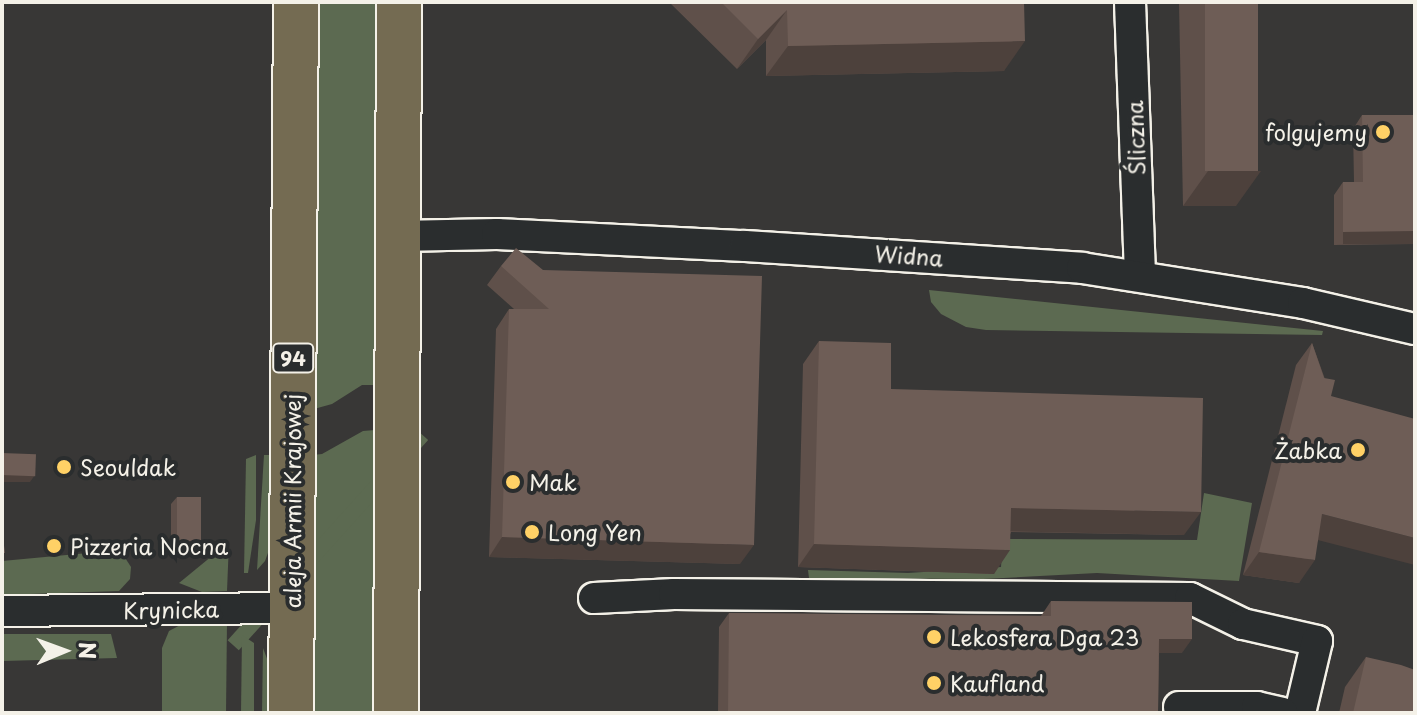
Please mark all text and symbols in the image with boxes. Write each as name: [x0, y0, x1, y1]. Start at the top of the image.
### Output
street label: Śliczna: [1121, 100, 1149, 176]
place label: folgujemy: [1266, 119, 1367, 145]
marker: folgujemy: [1374, 123, 1392, 141]
street label: Widna: [874, 239, 944, 271]
road number: 94: [271, 342, 315, 374]
street label: aleja Armii Krajowej: [279, 393, 305, 609]
place label: Żabka: [1274, 437, 1342, 463]
marker: Żabka: [1349, 441, 1367, 459]
place label: Seouldak: [80, 454, 176, 480]
marker: Seouldak: [55, 458, 73, 476]
place label: Mak: [529, 469, 577, 495]
marker: Mak: [504, 473, 522, 491]
place label: Long Yen: [548, 519, 641, 545]
marker: Long Yen: [523, 523, 541, 541]
place label: Pizzeria Nocna: [70, 533, 228, 559]
marker: Pizzeria Nocna: [45, 537, 63, 555]
street label: Krynicka: [123, 595, 219, 623]
north arrow: [24, 611, 104, 691]
place label: Lekosfera Dga 23: [950, 624, 1140, 650]
marker: Lekosfera Dga 23: [925, 628, 943, 646]
text: N: [72, 642, 105, 660]
place label: Kaufland: [950, 670, 1044, 696]
marker: Kaufland: [925, 674, 943, 692]

